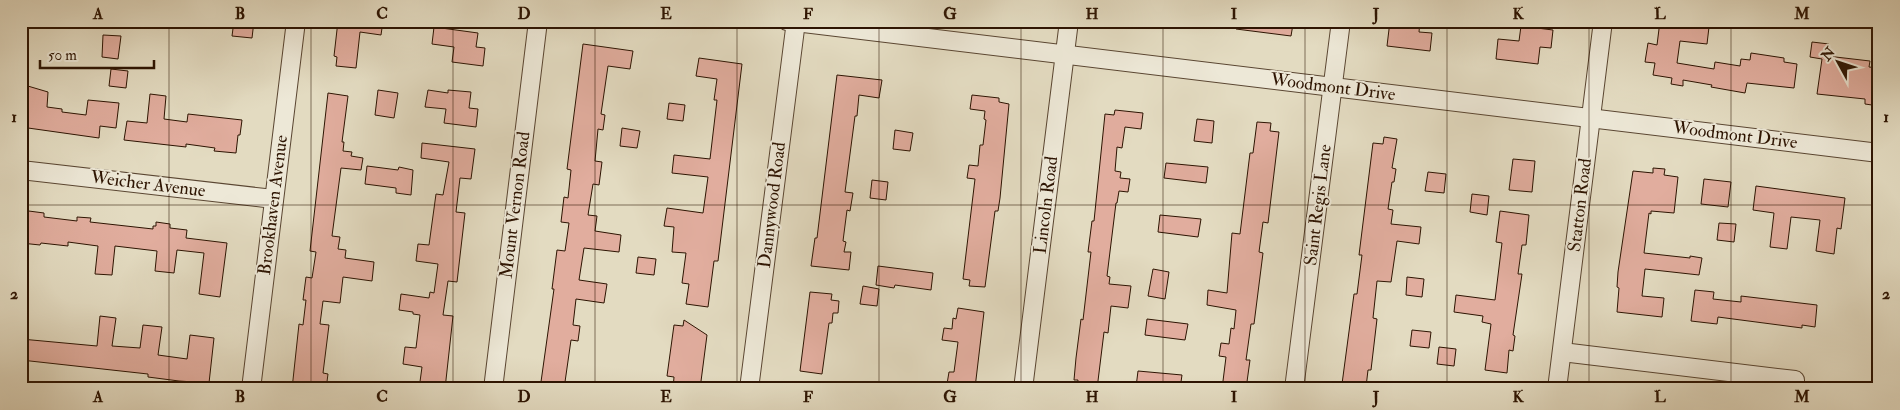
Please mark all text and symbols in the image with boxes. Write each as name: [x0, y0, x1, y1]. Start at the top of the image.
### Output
text: A: [92, 4, 104, 24]
text: B: [235, 4, 245, 24]
text: C: [376, 4, 388, 24]
text: D: [517, 4, 531, 24]
text: E: [660, 4, 672, 24]
text: F: [803, 4, 813, 24]
text: G: [943, 4, 957, 24]
text: H: [1085, 4, 1099, 24]
text: I: [1231, 4, 1238, 24]
text: J: [1372, 4, 1380, 25]
text: K: [1512, 4, 1524, 24]
text: L: [1654, 4, 1666, 24]
text: M: [1793, 4, 1810, 24]
scale bar: [40, 38, 154, 70]
north arrow: [1812, 38, 1862, 88]
text: N: [1817, 43, 1839, 65]
text: 50 m: [48, 46, 77, 65]
street label: Woodmont Drive: [1268, 68, 1397, 106]
text: 1: [11, 107, 17, 127]
text: 1: [1883, 107, 1889, 127]
street label: Woodmont Drive: [1670, 116, 1799, 154]
street label: Mount Vernon Road: [495, 130, 535, 280]
street label: Brookhaven Avenue: [253, 133, 293, 276]
street label: Dannywood Road: [753, 140, 791, 269]
street label: Saint Regis Lane: [1299, 143, 1337, 267]
street label: Lincoln Road: [1029, 155, 1063, 255]
street label: Statton Road: [1563, 157, 1597, 253]
street label: Weicher Avenue: [88, 165, 207, 203]
text: 2: [10, 284, 18, 304]
text: 2: [1882, 284, 1890, 304]
text: A: [92, 387, 104, 407]
text: B: [235, 387, 245, 407]
text: C: [376, 387, 388, 407]
text: D: [517, 387, 531, 407]
text: E: [660, 387, 672, 407]
text: F: [803, 387, 813, 407]
text: G: [943, 387, 957, 407]
text: H: [1085, 387, 1099, 407]
text: I: [1231, 387, 1238, 407]
text: J: [1372, 387, 1380, 408]
text: K: [1512, 387, 1524, 407]
text: L: [1654, 387, 1666, 407]
text: M: [1793, 387, 1810, 407]

